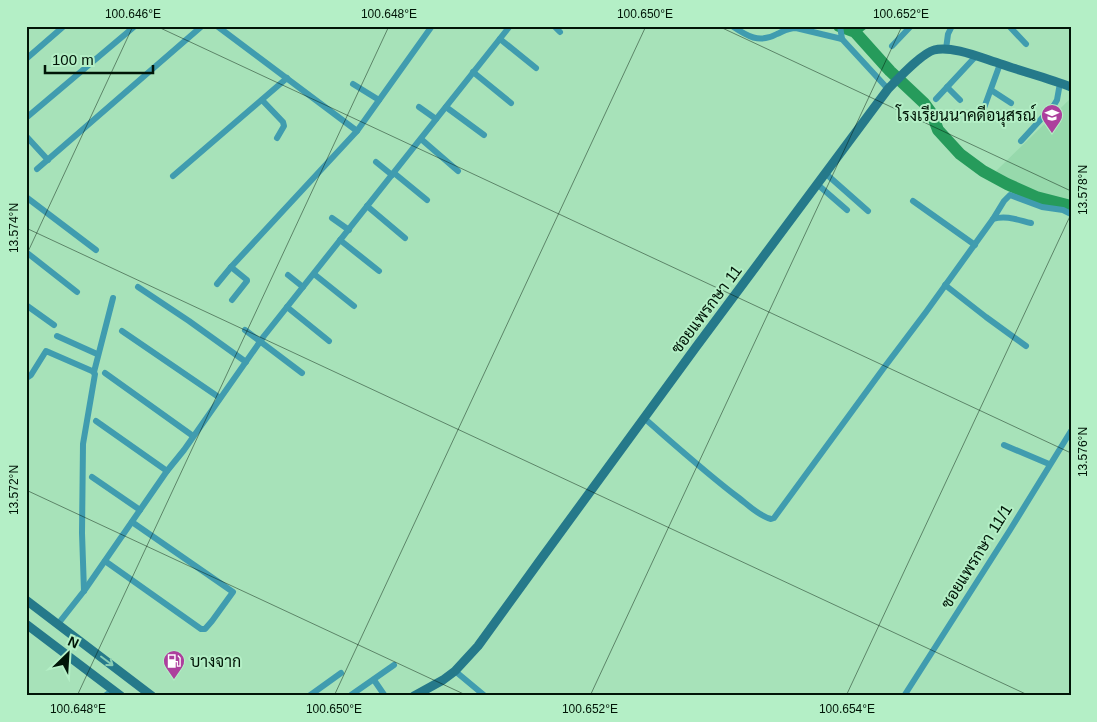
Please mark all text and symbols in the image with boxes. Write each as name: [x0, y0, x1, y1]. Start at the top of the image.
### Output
text: 100.646°E: [105, 7, 161, 21]
text: 100.648°E: [361, 7, 417, 21]
text: 100.650°E: [617, 7, 673, 21]
text: 100.652°E: [873, 7, 929, 21]
scale bar: [45, 42, 152, 74]
text: 100 m: [52, 51, 94, 68]
place label: โรงเรียนนาคดีอนุสรณ์: [895, 103, 1036, 127]
school or university icon: โรงเรียนนาคดีอนุสรณ์: [1040, 103, 1064, 134]
text: 13.578°N: [1076, 165, 1090, 215]
text: 13.574°N: [7, 203, 21, 253]
street label: ซอยแพรกษา 11: [668, 262, 745, 357]
text: 13.576°N: [1076, 427, 1090, 477]
text: 13.572°N: [7, 465, 21, 515]
street label: ซอยแพรกษา 11/1: [938, 501, 1015, 611]
north arrow: [42, 630, 92, 680]
text: N: [66, 633, 81, 652]
fuel station icon: บางจาก: [162, 649, 186, 680]
place label: บางจาก: [190, 653, 241, 670]
one-way arrow: [100, 656, 114, 666]
text: 100.648°E: [50, 702, 106, 716]
text: 100.650°E: [306, 702, 362, 716]
text: 100.652°E: [562, 702, 618, 716]
text: 100.654°E: [819, 702, 875, 716]

